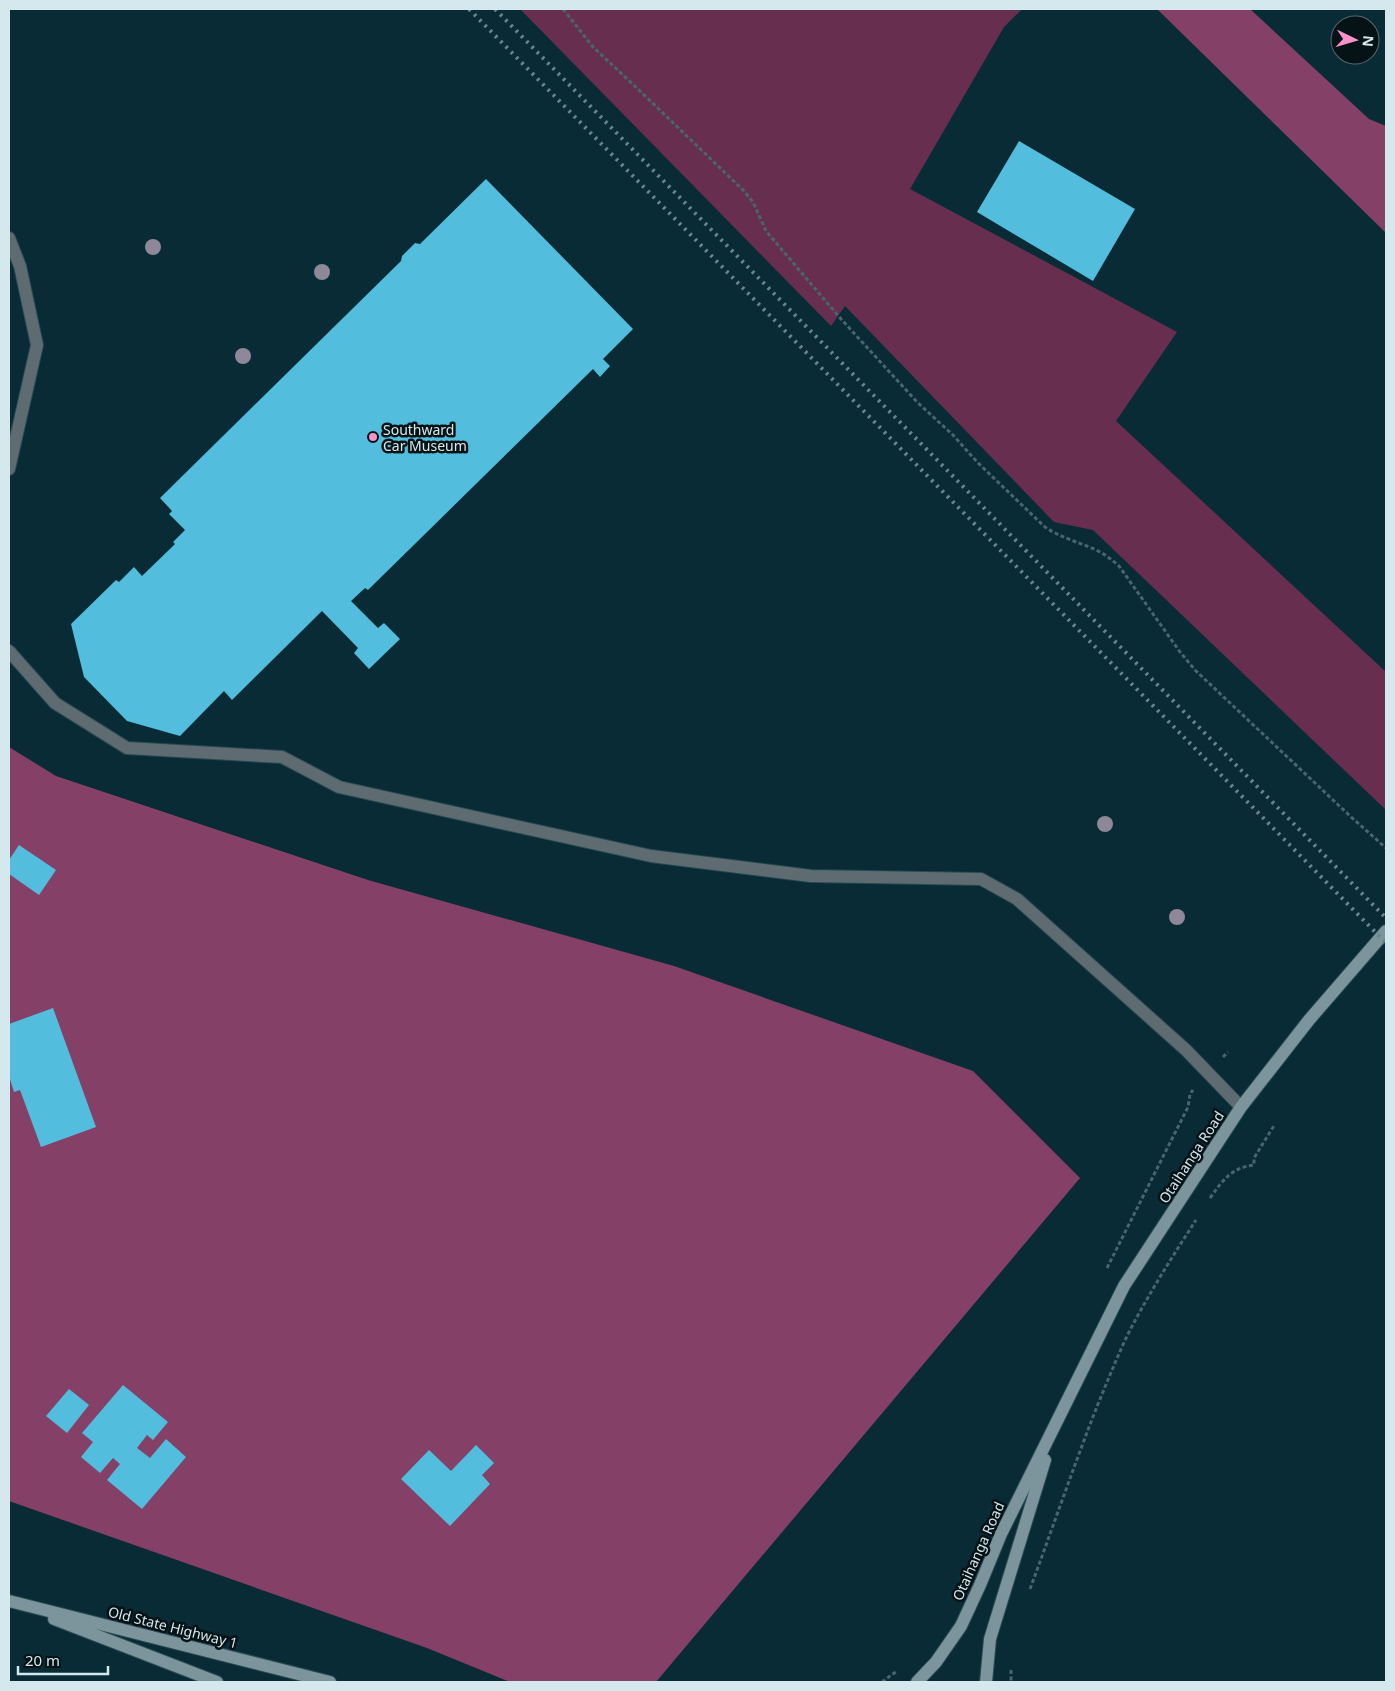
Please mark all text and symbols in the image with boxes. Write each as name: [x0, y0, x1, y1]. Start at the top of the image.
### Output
north arrow: [1330, 15, 1380, 65]
text: N: [1358, 35, 1378, 48]
place label: Southward Car Museum: [383, 420, 467, 455]
marker: Southward Car Museum: [367, 431, 379, 443]
street label: Otaihanga Road: [1154, 1107, 1228, 1207]
street label: Otaihanga Road: [948, 1499, 1008, 1603]
street label: Old State Highway 1: [106, 1602, 240, 1652]
scale bar: [18, 1644, 108, 1676]
text: 20 m: [25, 1650, 60, 1670]

